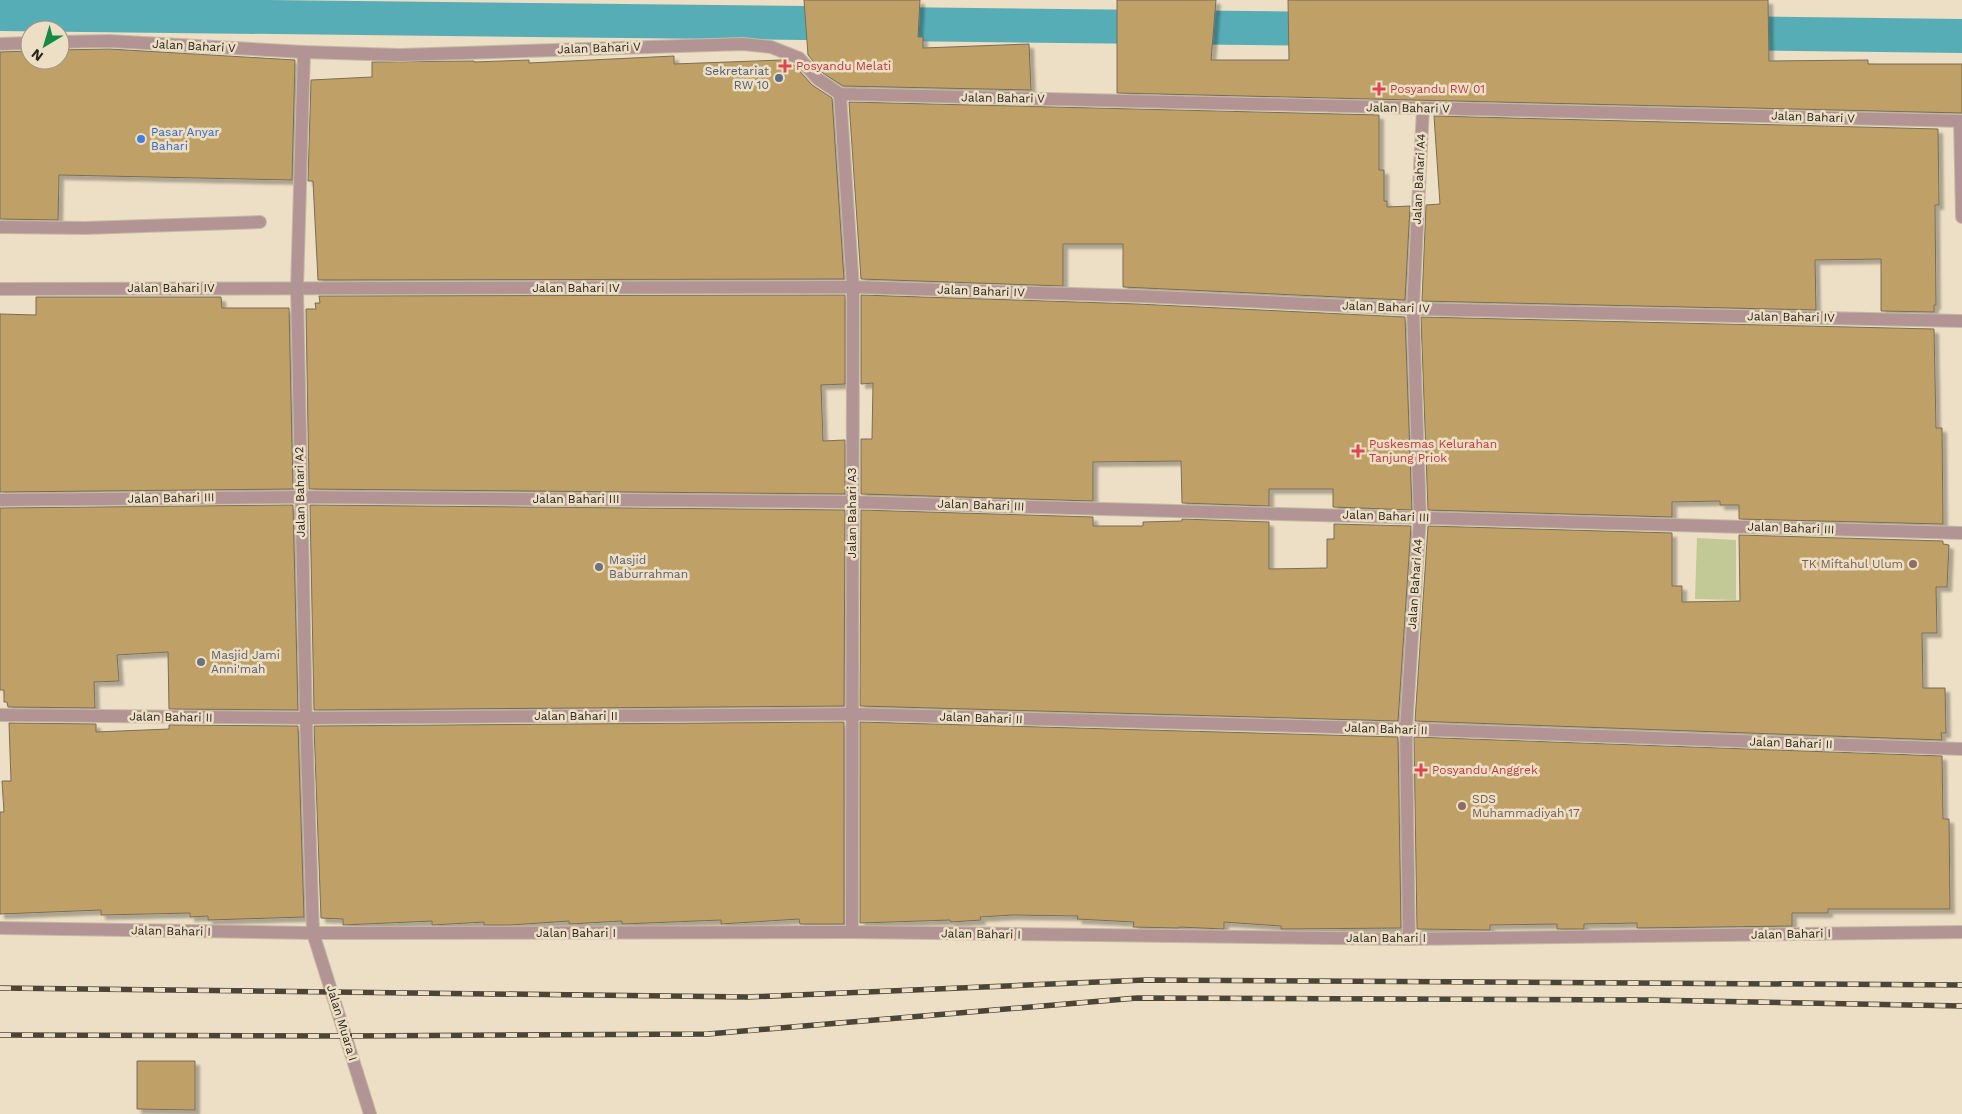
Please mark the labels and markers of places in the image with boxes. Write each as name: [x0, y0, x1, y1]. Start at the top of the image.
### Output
marker: Posyandu Melati: [778, 59, 792, 73]
place label: Posyandu Melati: [796, 59, 891, 73]
place label: Sekretariat RW 10: [705, 64, 769, 92]
marker: Sekretariat RW 10: [773, 72, 785, 84]
marker: Posyandu RW 01: [1372, 82, 1386, 96]
place label: Posyandu RW 01: [1390, 82, 1485, 96]
place label: Pasar Anyar Bahari: [151, 125, 219, 153]
marker: Pasar Anyar Bahari: [135, 133, 147, 145]
place label: Puskesmas Kelurahan Tanjung Priok: [1369, 437, 1497, 465]
marker: Puskesmas Kelurahan Tanjung Priok: [1351, 444, 1365, 458]
place label: Masjid Baburrahman: [609, 553, 688, 581]
place label: TK Miftahul Ulum: [1801, 557, 1903, 571]
marker: TK Miftahul Ulum: [1907, 558, 1919, 570]
marker: Masjid Baburrahman: [593, 561, 605, 573]
place label: Masjid Jami Anni'mah: [211, 648, 280, 676]
marker: Masjid Jami Anni'mah: [195, 656, 207, 668]
marker: Posyandu Anggrek: [1414, 763, 1428, 777]
place label: Posyandu Anggrek: [1432, 763, 1538, 777]
place label: SDS Muhammadiyah 17: [1472, 792, 1580, 820]
marker: SDS Muhammadiyah 17: [1456, 800, 1468, 812]

